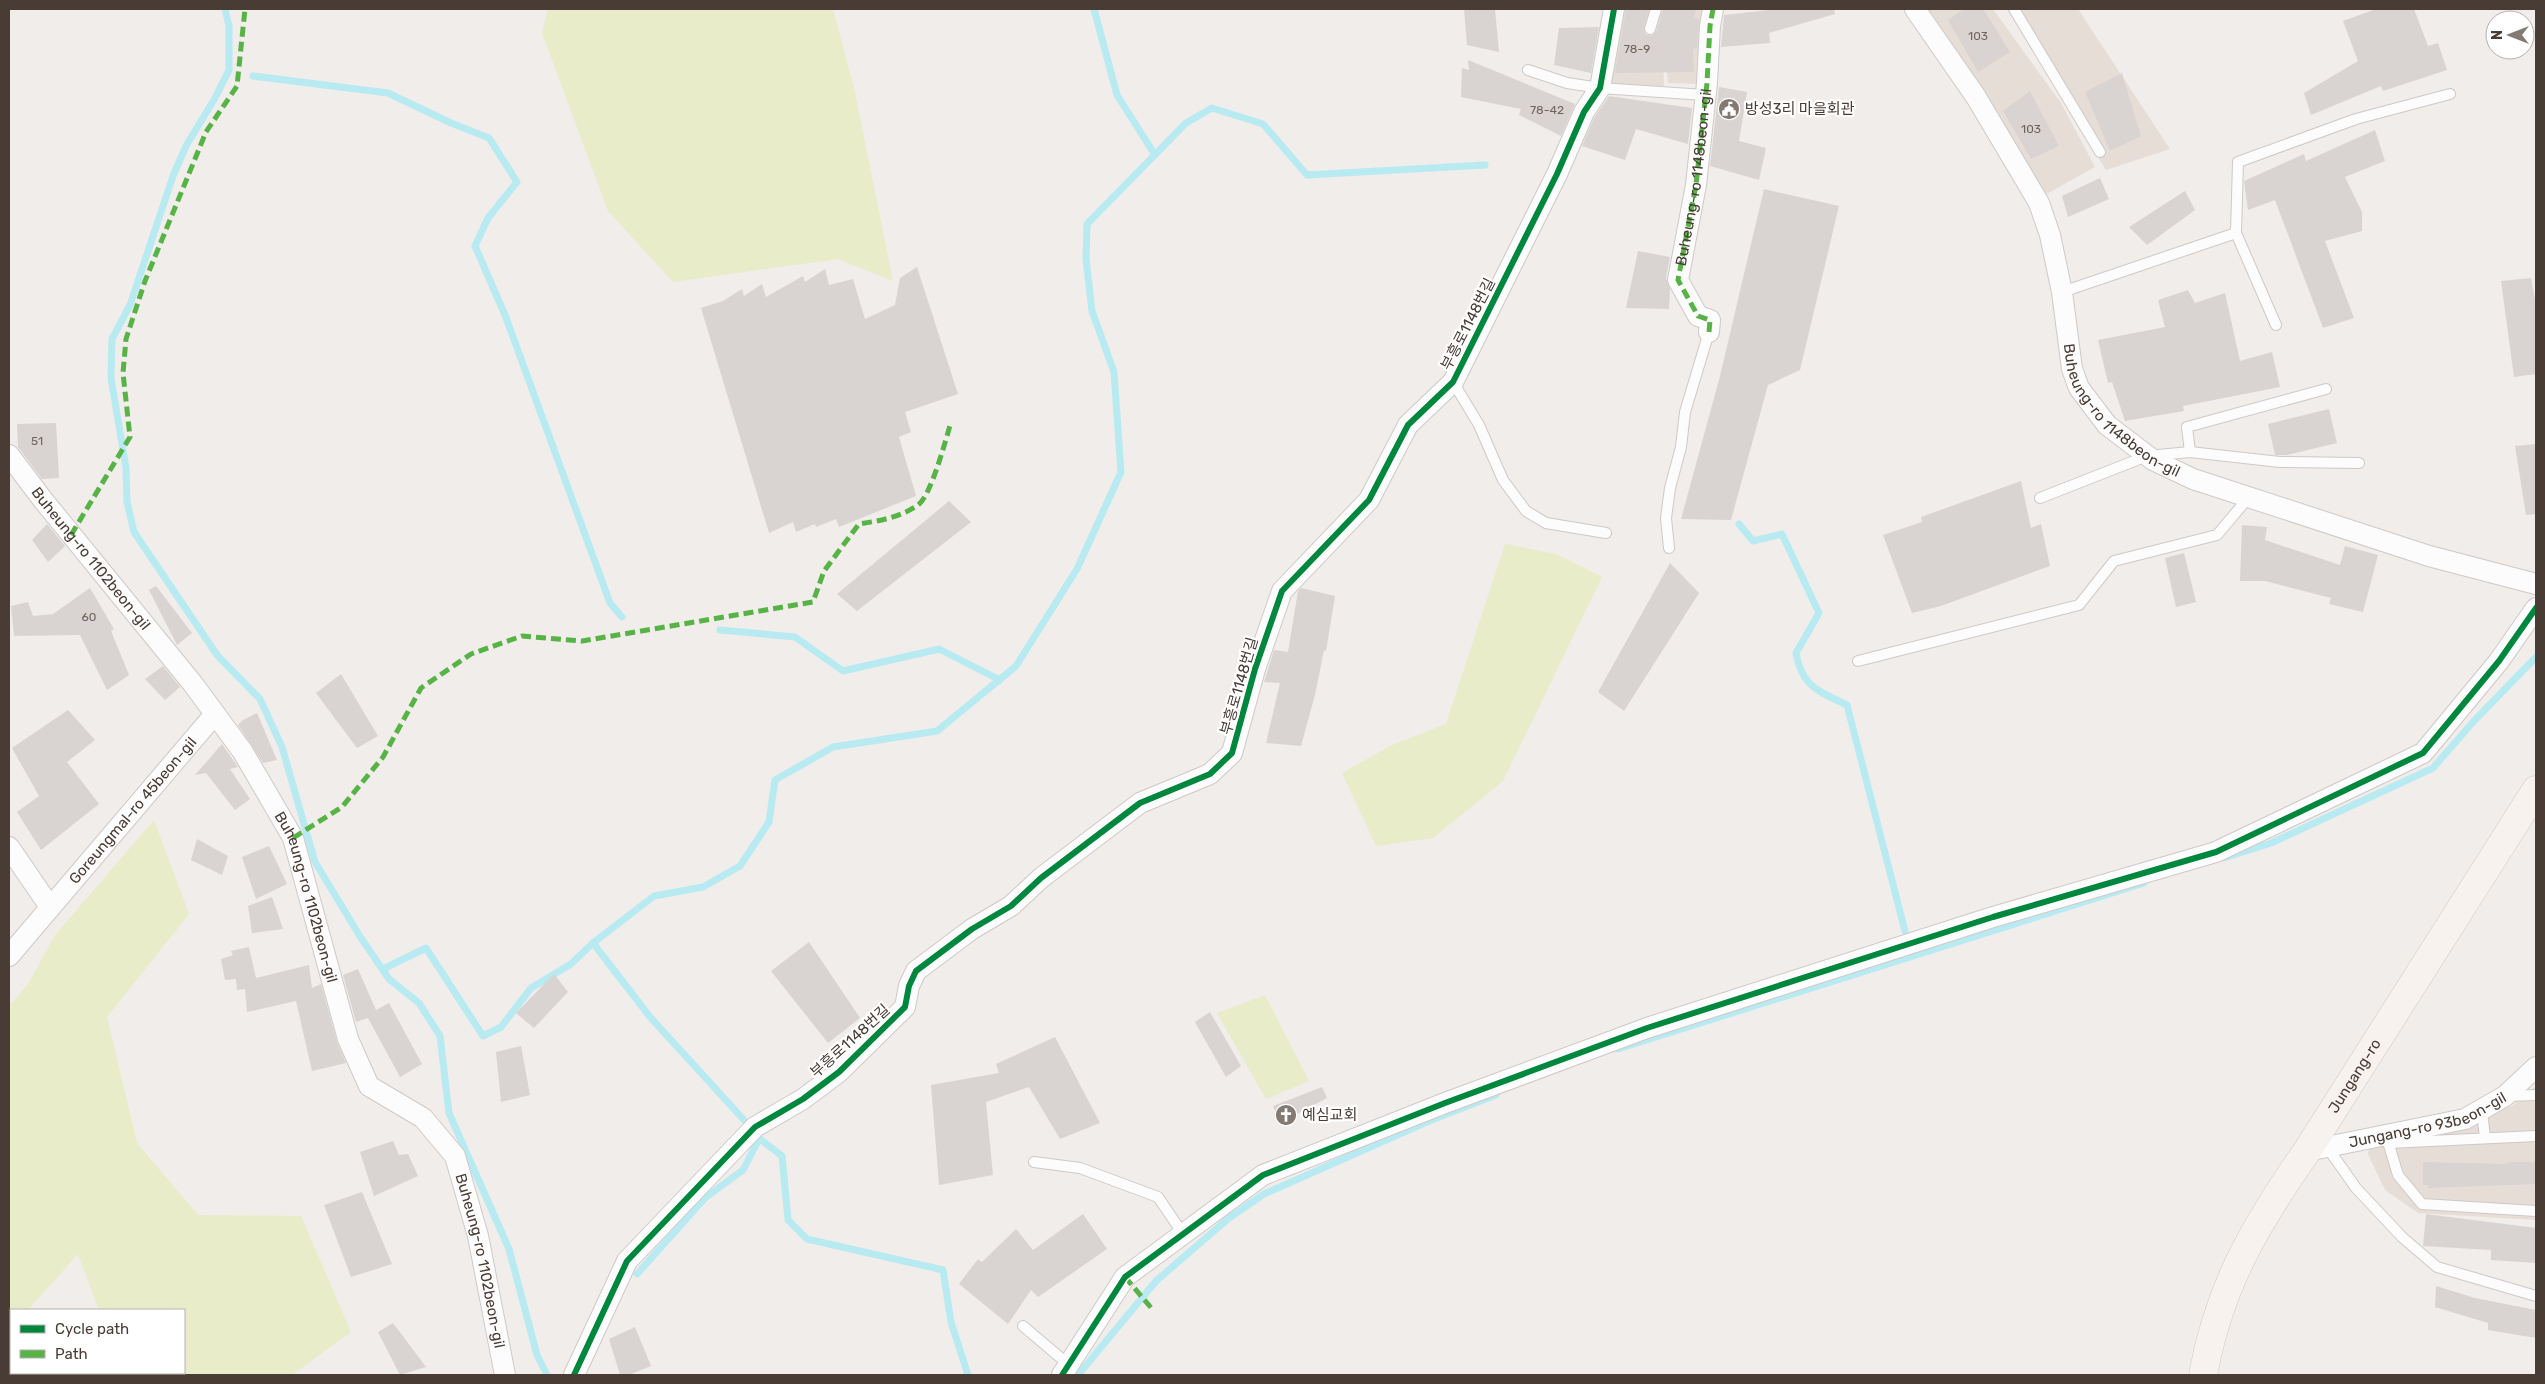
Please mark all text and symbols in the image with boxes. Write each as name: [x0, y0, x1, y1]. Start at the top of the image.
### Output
north arrow: [2485, 10, 2535, 60]
house number: 103: [1968, 29, 1988, 43]
text: N: [2489, 30, 2506, 40]
house number: 78-9: [1624, 42, 1650, 56]
street label: Buheung-ro 1148beon-gil: [1672, 88, 1715, 267]
public building icon: 방성3리 마을회관: [1717, 97, 1741, 121]
place label: 방성3리 마을회관: [1745, 100, 1854, 118]
house number: 78-42: [1530, 103, 1564, 117]
house number: 103: [2021, 122, 2041, 136]
street label: 부흥로1148번길: [1437, 275, 1499, 373]
street label: Buheung-ro 1148beon-gil: [2060, 342, 2183, 481]
house number: 51: [31, 434, 43, 448]
street label: Buheung-ro 1102beon-gil: [28, 484, 154, 634]
house number: 60: [82, 610, 96, 624]
street label: 부흥로1148번길: [1216, 635, 1262, 737]
street label: Goreungmal-ro 45beon-gil: [65, 733, 200, 888]
street label: Buheung-ro 1102beon-gil: [271, 808, 341, 985]
street label: 부흥로1148번길: [807, 1001, 893, 1081]
street label: Jungang-ro: [2324, 1036, 2385, 1116]
street label: Jungang-ro 93beon-gil: [2347, 1088, 2509, 1151]
church icon: 예심교회: [1274, 1103, 1298, 1127]
place label: 예심교회: [1302, 1106, 1357, 1124]
street label: Buheung-ro 1102beon-gil: [452, 1171, 509, 1350]
legend: [10, 1309, 185, 1374]
text: Cycle path: [55, 1320, 129, 1338]
text: Path: [55, 1345, 88, 1363]

